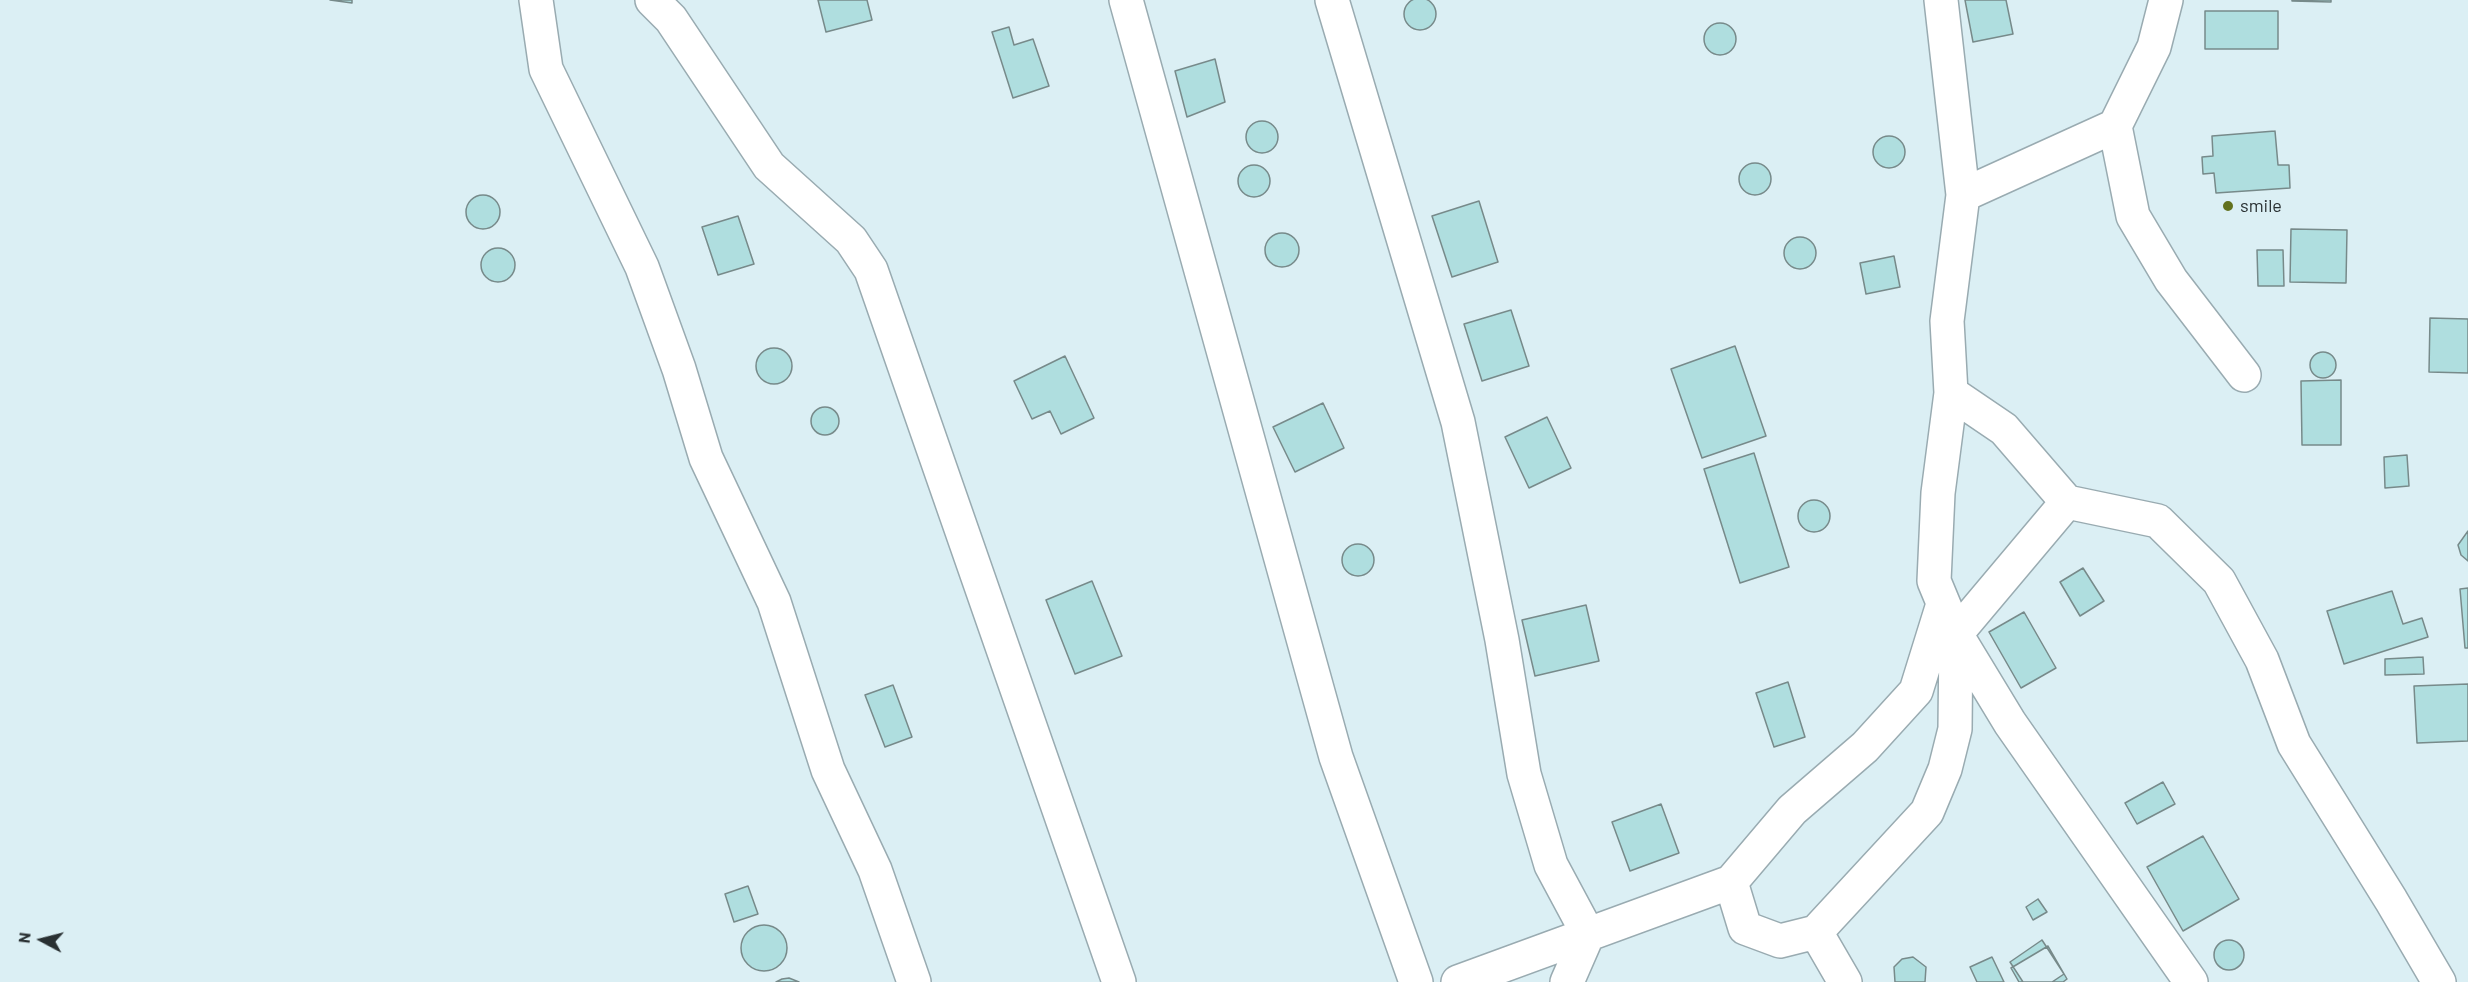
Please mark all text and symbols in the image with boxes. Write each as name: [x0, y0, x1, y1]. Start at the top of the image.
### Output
place label: smile: [2240, 195, 2282, 217]
marker: smile: [2221, 199, 2235, 213]
north arrow: [12, 910, 72, 970]
text: N: [14, 931, 34, 944]

